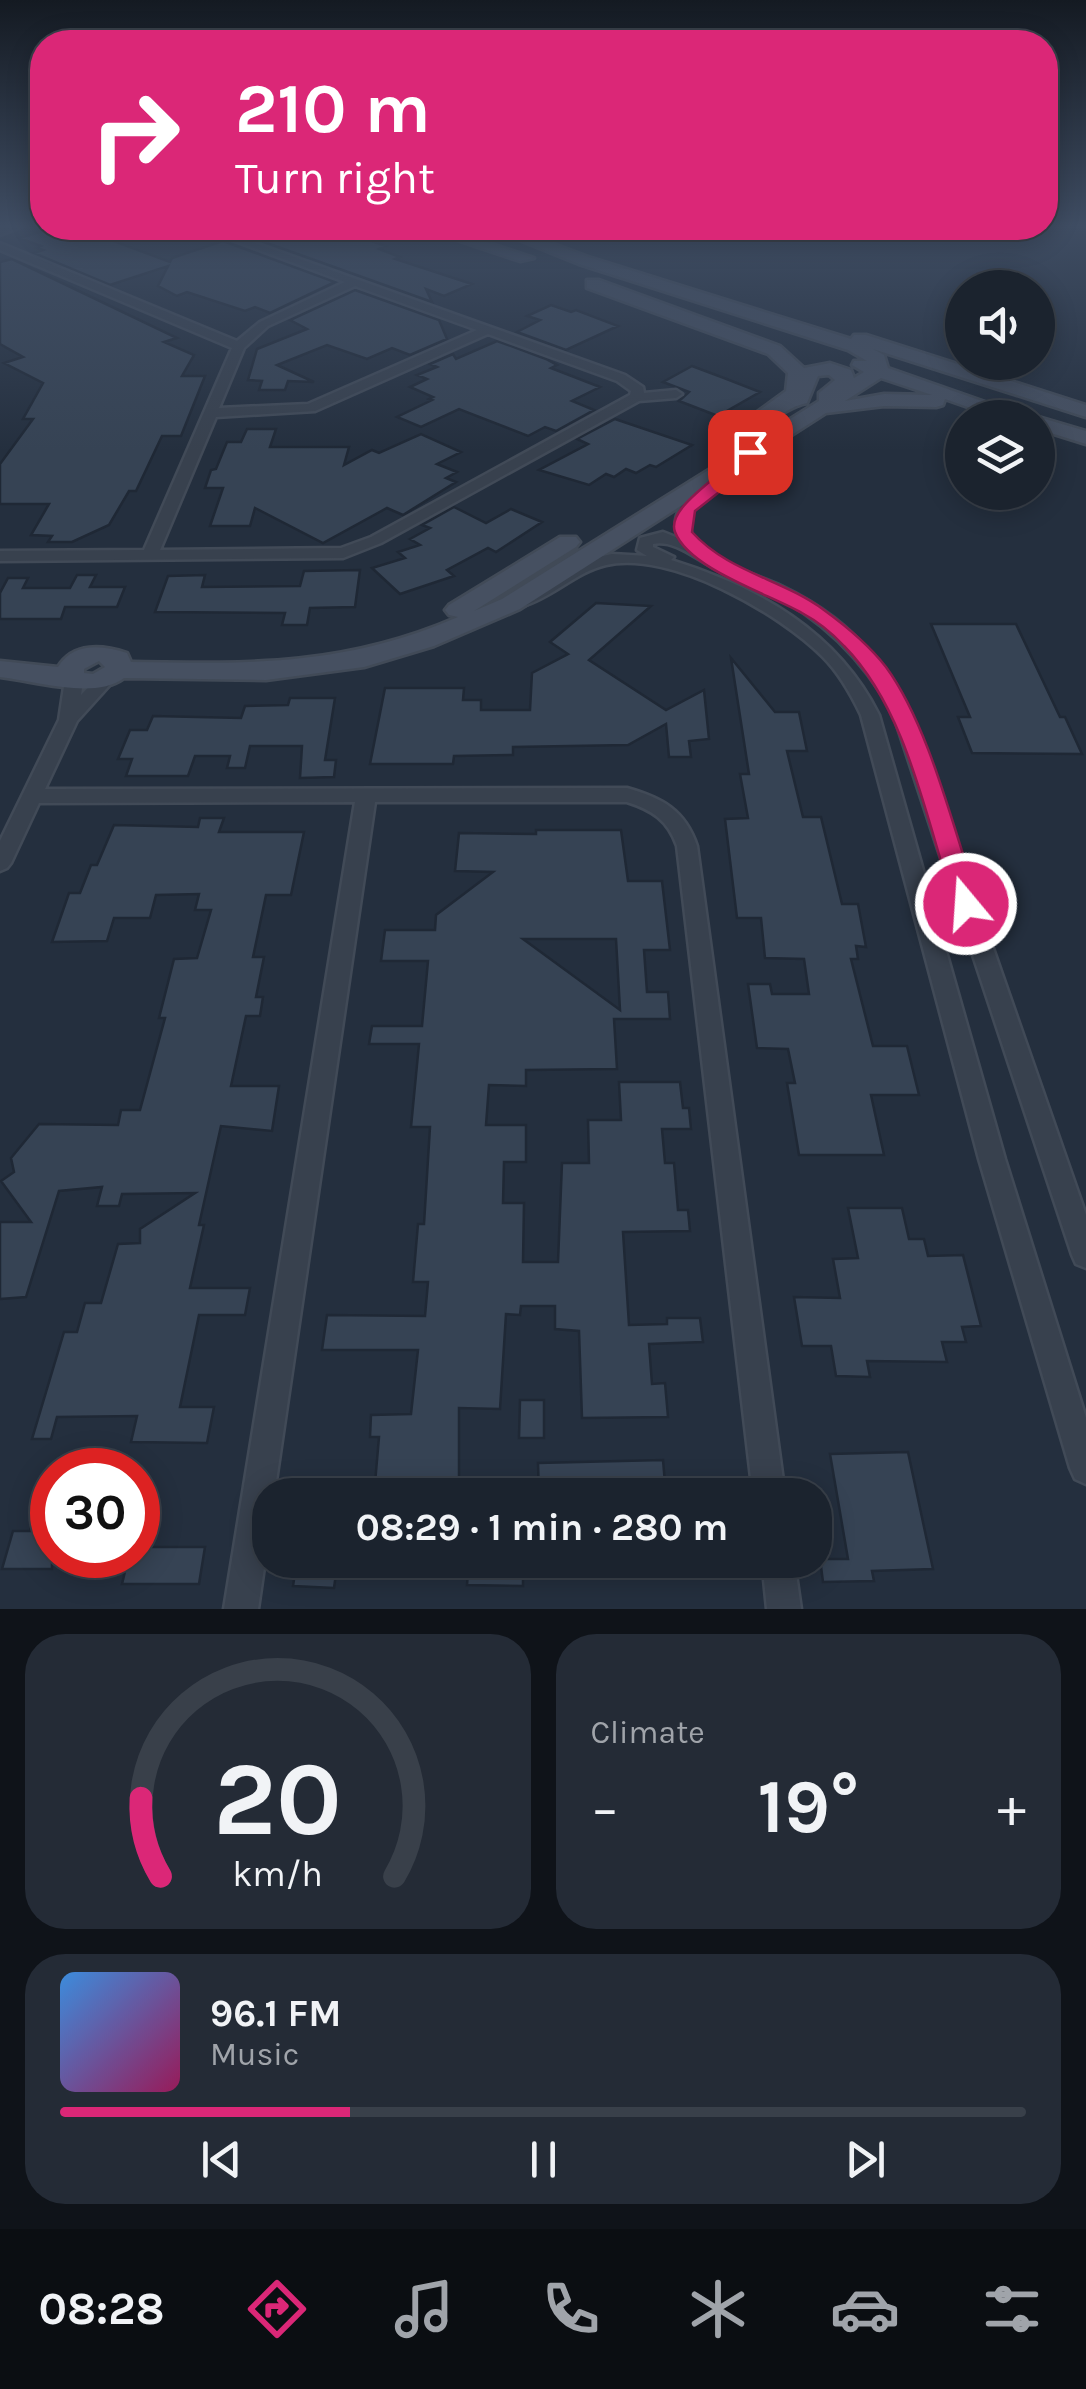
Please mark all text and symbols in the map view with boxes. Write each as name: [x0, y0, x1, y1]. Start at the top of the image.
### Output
text: 210 m: [235, 68, 431, 150]
icon: right: [70, 70, 200, 200]
text: Turn right: [235, 152, 435, 204]
map controls: [945, 270, 1055, 510]
button: sound: [945, 270, 1055, 380]
button: layers: [945, 400, 1055, 510]
pin: [708, 410, 793, 495]
icon: arrive: [723, 425, 778, 480]
position arrow: [914, 852, 1018, 956]
speed limit sign: 30: [30, 1448, 160, 1578]
text: 08:29 · 1 min · 280 m: [356, 1505, 728, 1550]
text: Climate: [591, 1714, 705, 1751]
text: 20: [213, 1739, 342, 1860]
text: 19°: [757, 1763, 859, 1851]
text: −: [591, 1776, 619, 1840]
text: +: [997, 1776, 1026, 1840]
text: km/h: [232, 1853, 323, 1895]
text: 96.1 FM: [210, 1991, 342, 2036]
text: Music: [210, 2036, 299, 2073]
icon: previous: [194, 2132, 249, 2187]
icon: pause: [516, 2132, 571, 2187]
icon: next: [838, 2132, 893, 2187]
icon: directions: [242, 2274, 312, 2344]
icon: music: [389, 2274, 459, 2344]
icon: phone: [536, 2274, 606, 2344]
icon: climate: [683, 2274, 753, 2344]
icon: car: [830, 2274, 900, 2344]
icon: filters: [977, 2274, 1047, 2344]
text: 08:28: [39, 2283, 165, 2335]

